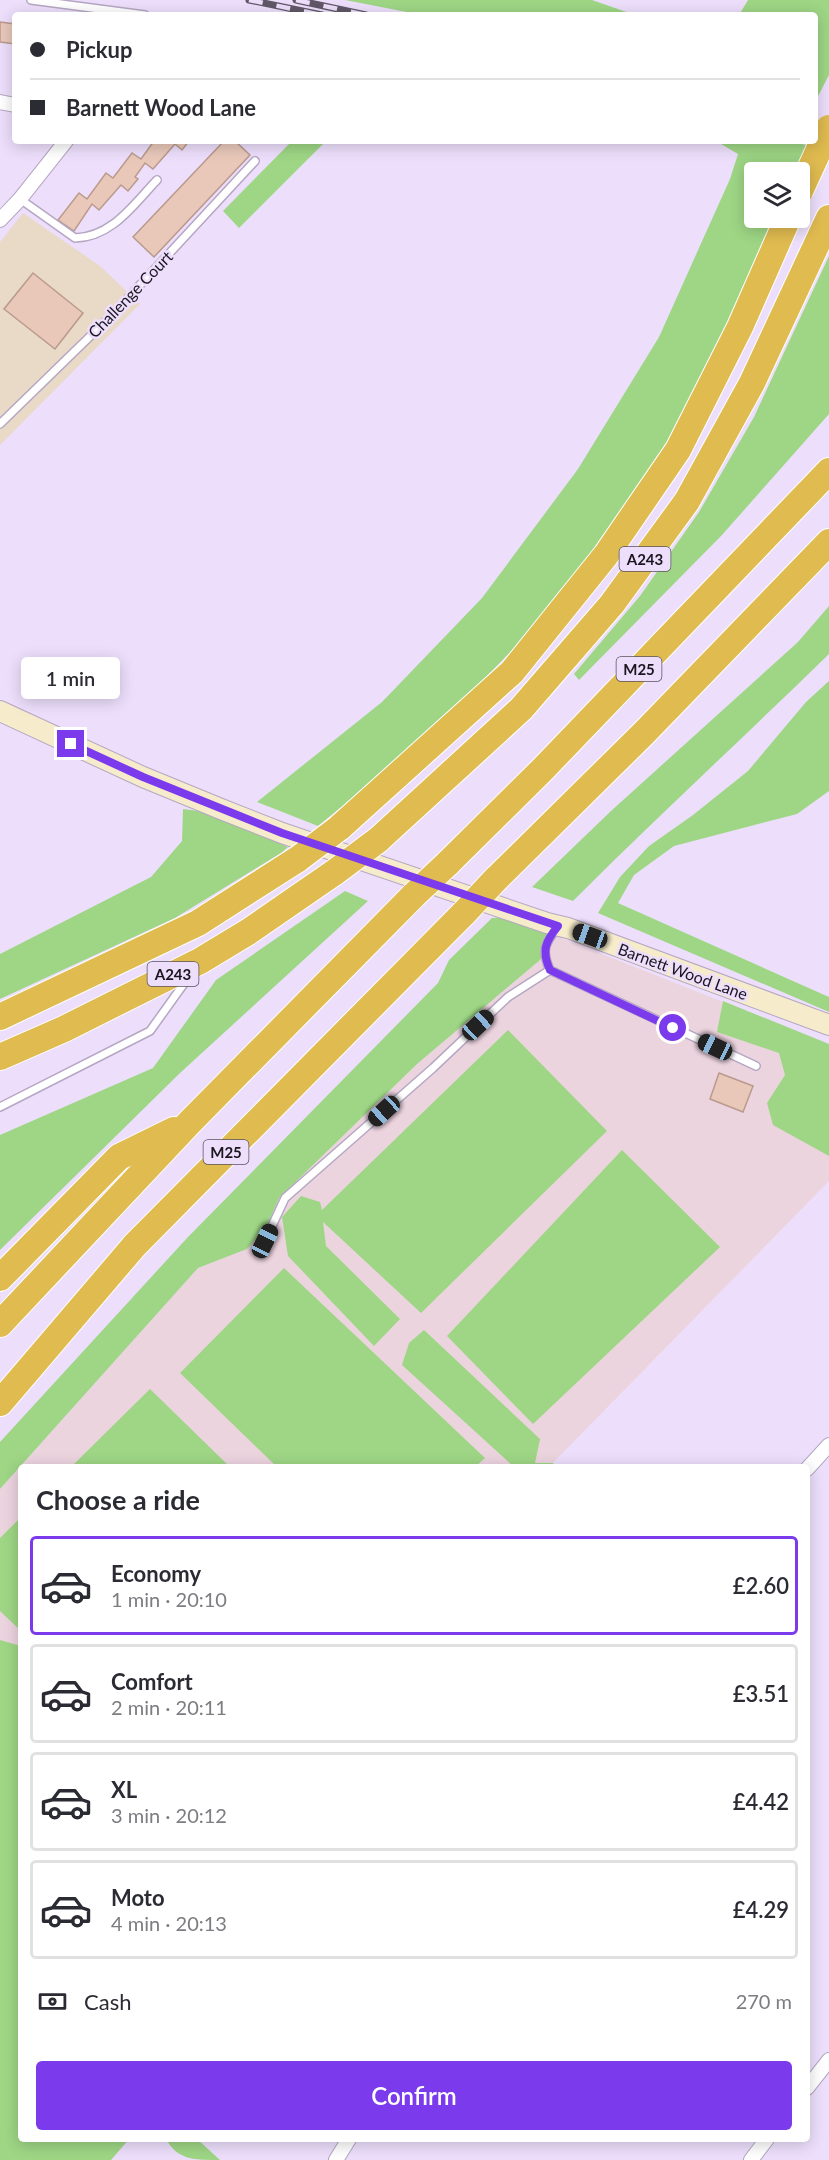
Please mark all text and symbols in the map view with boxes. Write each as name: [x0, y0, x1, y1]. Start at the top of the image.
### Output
text: Pickup: [66, 36, 132, 63]
text: Barnett Wood Lane: [66, 94, 256, 121]
map controls: [744, 162, 810, 228]
button: layers: [744, 162, 810, 228]
street label: Challenge Court: [84, 246, 176, 341]
road number: A243: [620, 547, 670, 571]
callout: 1 min: [22, 657, 121, 699]
road number: M25: [616, 657, 662, 681]
text: 1 min: [46, 666, 95, 690]
route end: [57, 730, 84, 757]
car: [570, 921, 610, 951]
street label: Barnett Wood Lane: [616, 939, 750, 1003]
road number: A243: [148, 962, 198, 986]
car: [459, 1006, 497, 1044]
route start: [659, 1014, 686, 1041]
car: [695, 1031, 735, 1063]
car: [365, 1092, 403, 1130]
road number: M25: [204, 1140, 248, 1164]
car: [249, 1221, 281, 1261]
text: Choose a ride: [36, 1483, 200, 1516]
icon: car: [39, 1559, 93, 1613]
text: Economy: [111, 1560, 201, 1587]
text: £2.60: [733, 1572, 789, 1599]
text: 1 min · 20:10: [111, 1587, 227, 1611]
icon: car: [39, 1667, 93, 1721]
text: Comfort: [111, 1668, 193, 1695]
text: £3.51: [733, 1680, 789, 1707]
text: 2 min · 20:11: [111, 1695, 227, 1719]
icon: car: [39, 1775, 93, 1829]
text: XL: [111, 1776, 137, 1803]
text: £4.42: [733, 1788, 789, 1815]
text: 3 min · 20:12: [111, 1803, 227, 1827]
icon: car: [39, 1883, 93, 1937]
text: Moto: [111, 1884, 165, 1911]
text: £4.29: [733, 1896, 789, 1923]
text: 4 min · 20:13: [111, 1911, 227, 1935]
icon: cash: [36, 1985, 69, 2018]
text: Cash: [84, 1988, 131, 2015]
text: 270 m: [736, 1989, 792, 2013]
button: Confirm: [36, 2061, 792, 2130]

